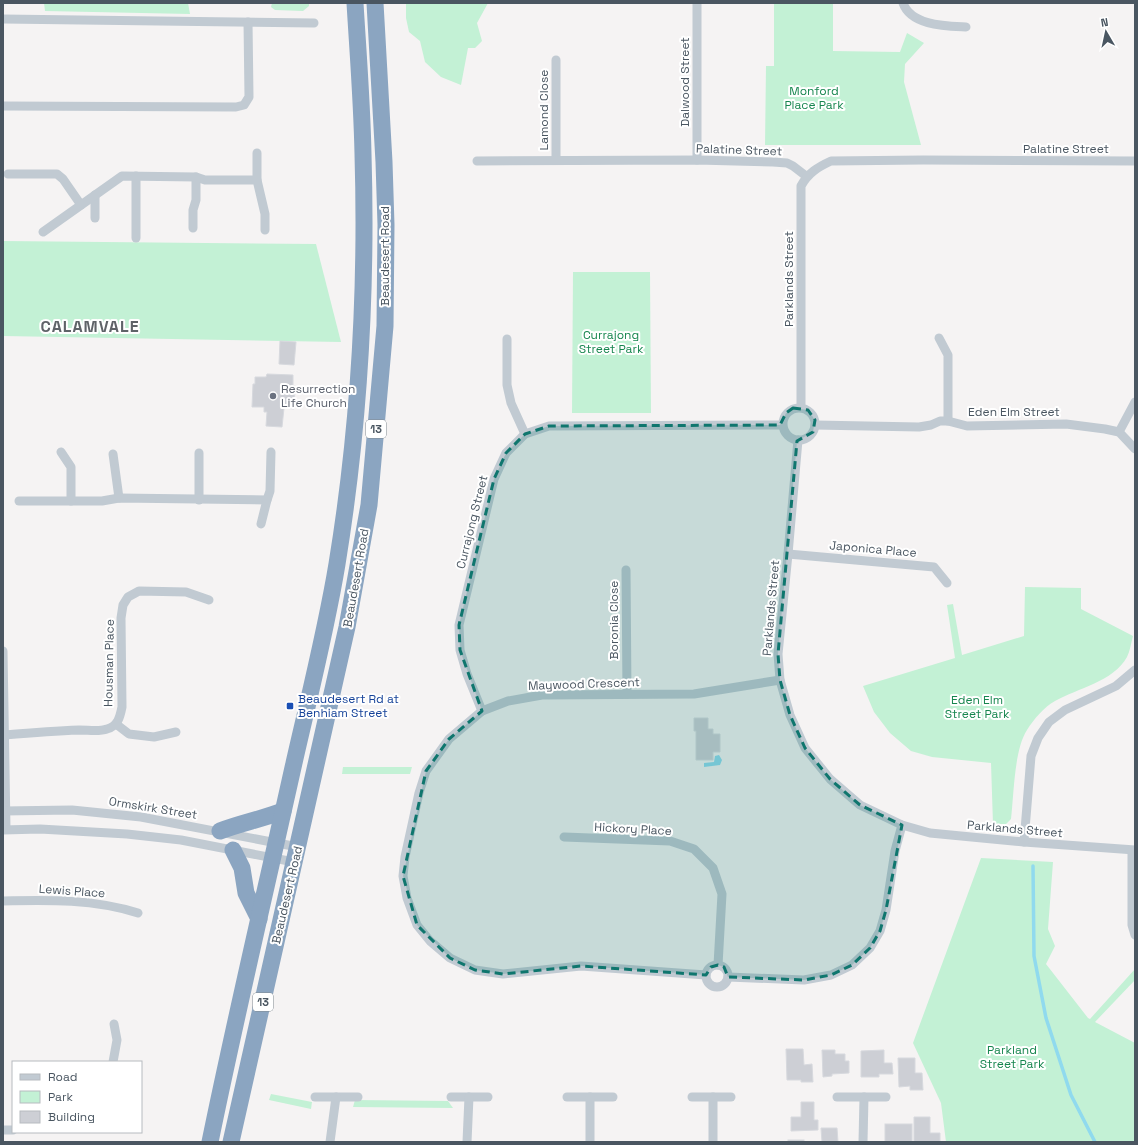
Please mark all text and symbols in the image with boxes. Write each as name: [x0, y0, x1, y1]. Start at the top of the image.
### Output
north arrow: [1086, 12, 1126, 52]
text: N: [1100, 15, 1109, 30]
street label: Dalwood Street: [677, 37, 693, 127]
street label: Lamond Close: [536, 70, 552, 150]
park label: Monford Place Park: [784, 83, 844, 113]
street label: Palatine Street: [696, 141, 782, 159]
street label: Palatine Street: [1023, 141, 1109, 157]
street label: Beaudesert Road: [377, 206, 393, 306]
street label: Parklands Street: [781, 231, 797, 327]
district label: CALAMVALE: [40, 316, 140, 337]
park label: Currajong Street Park: [579, 327, 644, 357]
place label: Resurrection Life Church: [281, 381, 355, 411]
marker: Resurrection Life Church: [268, 391, 278, 401]
street label: Eden Elm Street: [968, 404, 1060, 420]
road number: 13: [366, 420, 386, 438]
street label: Currajong Street: [453, 473, 491, 571]
street label: Beaudesert Road: [339, 527, 373, 629]
street label: Japonica Place: [829, 537, 917, 561]
street label: Parklands Street: [759, 560, 783, 656]
street label: Boronia Close: [606, 581, 622, 659]
street label: Housman Place: [100, 619, 118, 707]
street label: Maywood Crescent: [528, 674, 640, 694]
place label: Beaudesert Rd at Benhiam Street: [298, 691, 399, 721]
park label: Eden Elm Street Park: [945, 692, 1010, 722]
marker: Beaudesert Rd at Benhiam Street: [285, 701, 295, 711]
street label: Ormskirk Street: [108, 793, 198, 823]
street label: Parklands Street: [967, 817, 1063, 841]
street label: Hickory Place: [594, 819, 672, 839]
street label: Beaudesert Road: [268, 844, 306, 946]
street label: Lewis Place: [38, 881, 106, 901]
road number: 13: [253, 993, 273, 1011]
park label: Parkland Street Park: [980, 1042, 1045, 1072]
legend: [12, 1061, 142, 1133]
text: Road: [48, 1069, 77, 1085]
text: Park: [48, 1089, 73, 1105]
text: Building: [48, 1109, 95, 1125]

